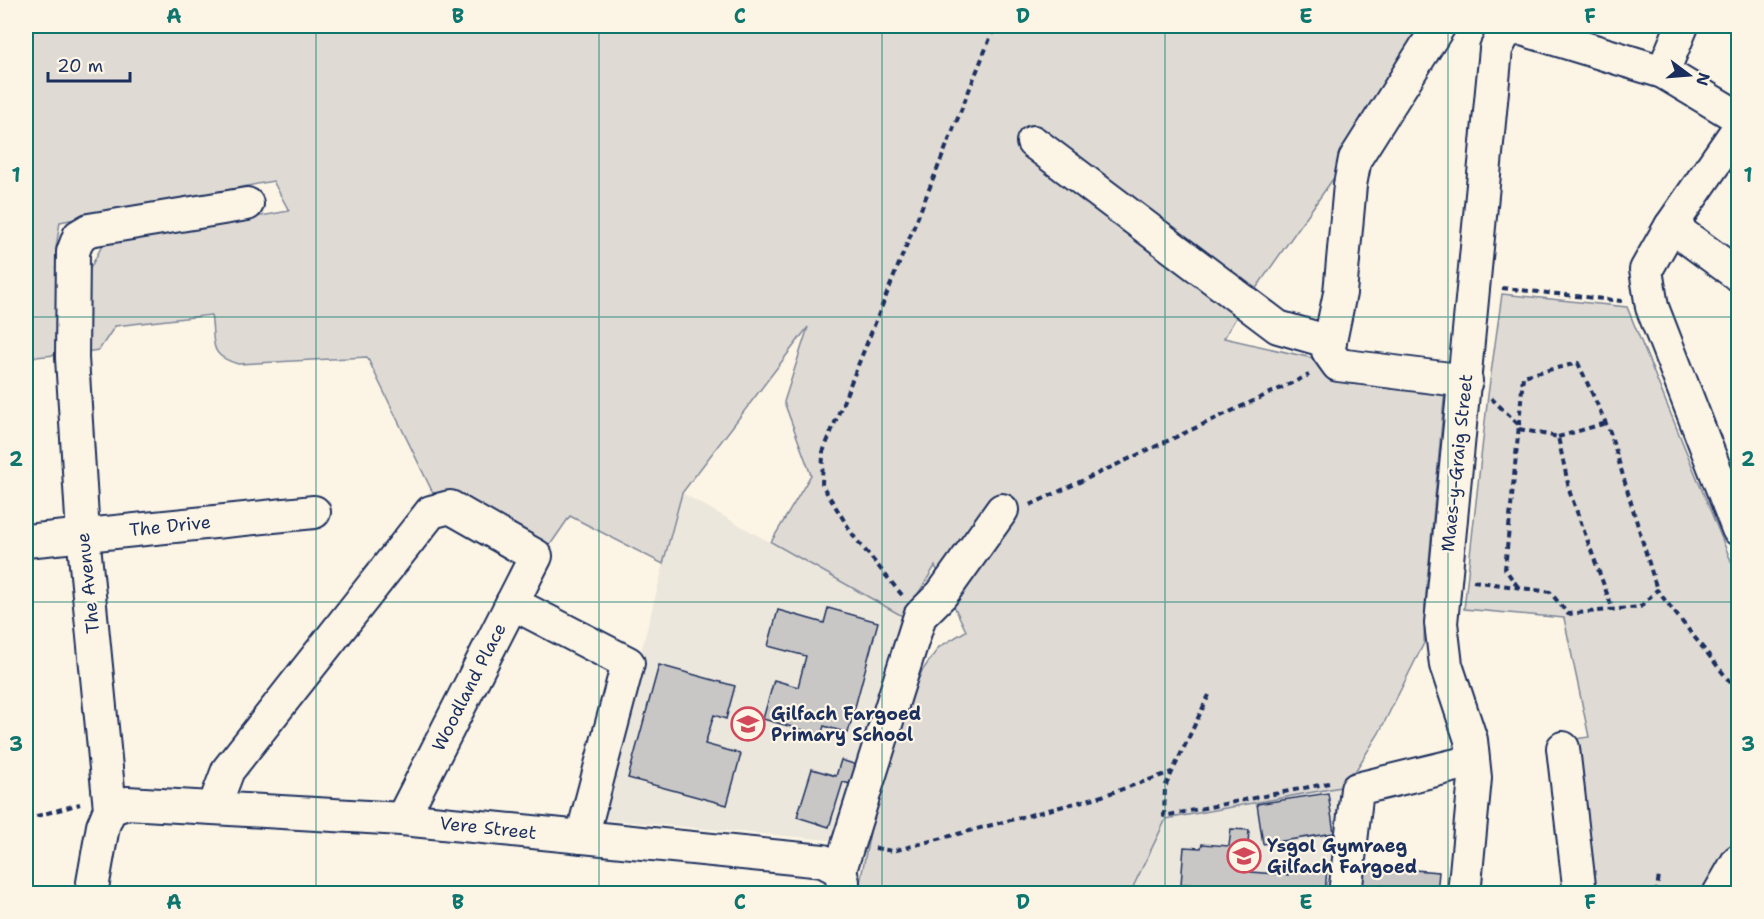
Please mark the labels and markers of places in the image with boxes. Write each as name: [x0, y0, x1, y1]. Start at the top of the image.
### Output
place label: Gilfach Fargoed Primary School: [771, 702, 921, 747]
school or university icon: Gilfach Fargoed Primary School: [730, 706, 766, 742]
place label: Ysgol Gymraeg Gilfach Fargoed: [1267, 834, 1417, 879]
school or university icon: Ysgol Gymraeg Gilfach Fargoed: [1226, 838, 1262, 874]

